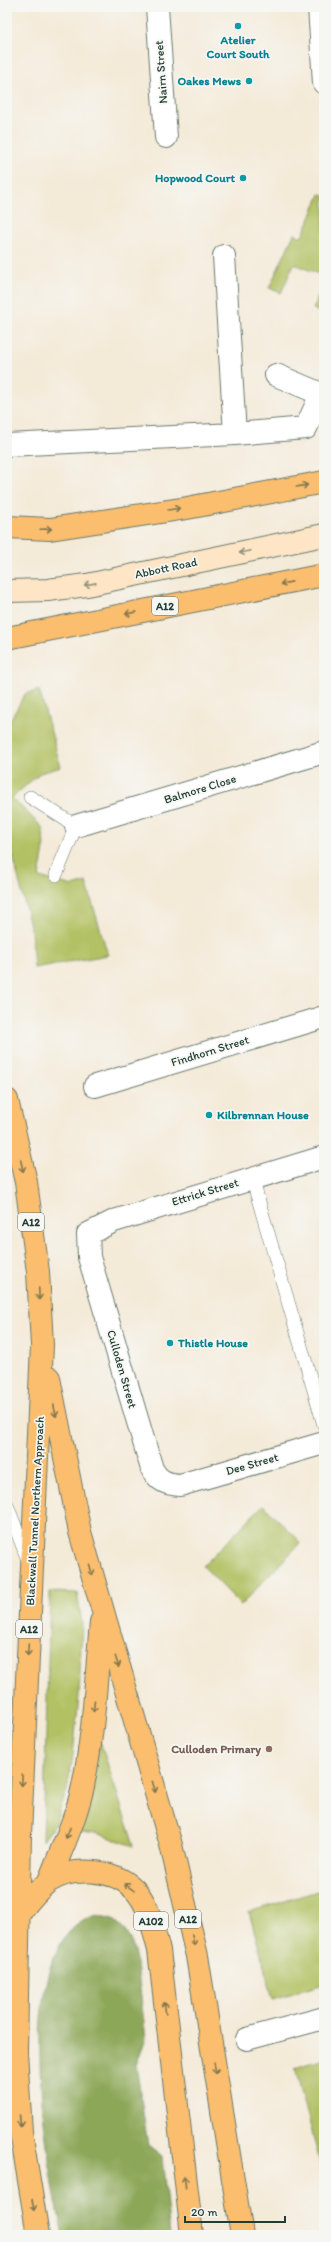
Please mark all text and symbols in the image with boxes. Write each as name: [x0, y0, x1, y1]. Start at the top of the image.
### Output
marker: Atelier Court South: [233, 21, 243, 31]
place label: Atelier Court South: [207, 33, 270, 61]
street label: Nairn Street: [152, 39, 170, 104]
place label: Oakes Mews: [177, 74, 242, 88]
marker: Oakes Mews: [244, 76, 254, 86]
place label: Hopwood Court: [155, 171, 236, 186]
marker: Hopwood Court: [238, 173, 248, 183]
one-way arrow: [295, 482, 308, 490]
one-way arrow: [167, 505, 180, 513]
one-way arrow: [39, 525, 52, 532]
one-way arrow: [239, 548, 252, 556]
street label: Abbott Road: [133, 554, 199, 581]
one-way arrow: [280, 579, 293, 587]
one-way arrow: [84, 580, 97, 588]
road number: A12: [152, 597, 178, 615]
one-way arrow: [125, 610, 138, 618]
street label: Balmore Close: [162, 771, 238, 807]
street label: Findhorn Street: [169, 1032, 251, 1069]
place label: Kilbrennan House: [217, 1108, 309, 1122]
marker: Kilbrennan House: [204, 1110, 214, 1120]
one-way arrow: [19, 1159, 27, 1172]
street label: Ettrick Street: [170, 1175, 241, 1209]
road number: A12: [18, 1213, 44, 1231]
one-way arrow: [35, 1287, 43, 1300]
street label: Culloden Street: [104, 1328, 140, 1410]
place label: Thistle House: [177, 1336, 248, 1350]
marker: Thistle House: [165, 1338, 175, 1348]
one-way arrow: [52, 1404, 60, 1417]
street label: Blackwall Tunnel Northern Approach: [23, 1415, 47, 1606]
street label: Dee Street: [224, 1450, 280, 1478]
one-way arrow: [88, 1563, 95, 1576]
road number: A12: [16, 1620, 42, 1638]
one-way arrow: [24, 1643, 32, 1656]
one-way arrow: [114, 1655, 121, 1668]
one-way arrow: [90, 1699, 97, 1712]
place label: Culloden Primary: [171, 1742, 261, 1757]
marker: Culloden Primary: [264, 1744, 274, 1754]
one-way arrow: [18, 1773, 26, 1786]
one-way arrow: [151, 1780, 158, 1793]
one-way arrow: [64, 1826, 72, 1838]
one-way arrow: [124, 1882, 135, 1891]
road number: A12: [175, 1910, 201, 1928]
road number: A102: [134, 1912, 168, 1930]
one-way arrow: [190, 1933, 197, 1946]
one-way arrow: [161, 2002, 169, 2015]
one-way arrow: [212, 2061, 220, 2074]
one-way arrow: [16, 2114, 24, 2127]
one-way arrow: [182, 2176, 189, 2189]
one-way arrow: [29, 2198, 37, 2211]
scale bar: [185, 2198, 285, 2224]
text: 20 m: [191, 2205, 218, 2219]

